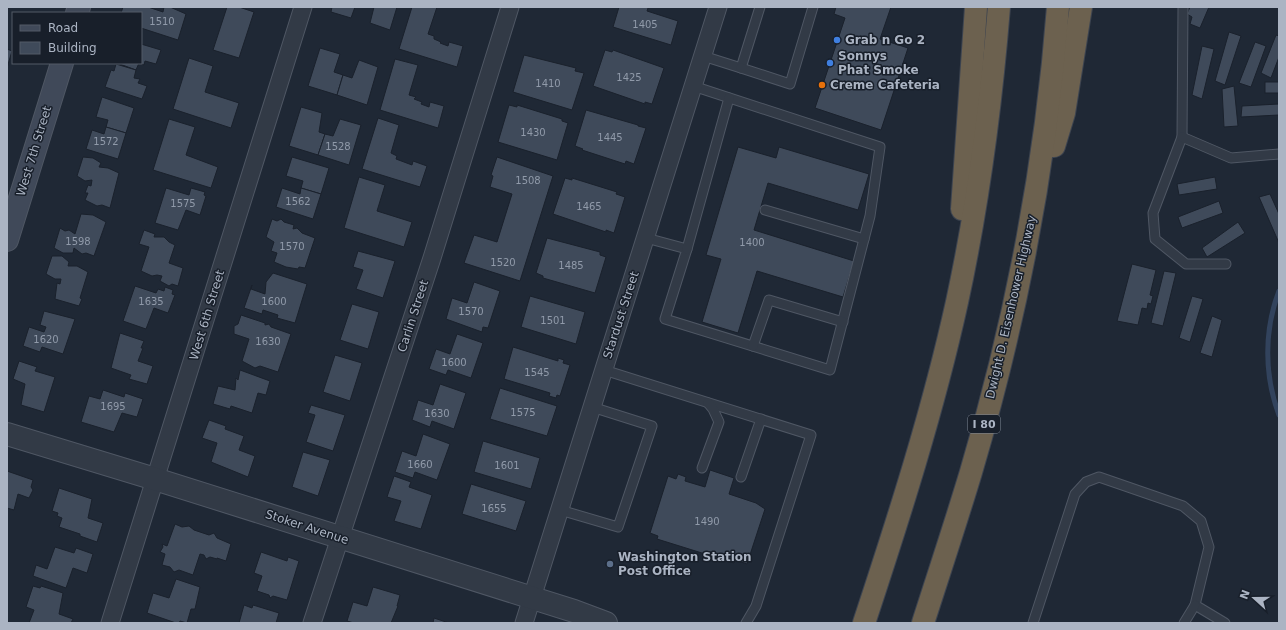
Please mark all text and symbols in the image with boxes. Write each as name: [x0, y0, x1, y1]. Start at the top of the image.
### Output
legend: [12, 12, 142, 64]
house number: 1510: [149, 16, 175, 27]
house number: 1405: [632, 19, 658, 30]
text: Road: [48, 21, 78, 35]
place label: Grab n Go 2: [845, 33, 925, 47]
marker: Grab n Go 2: [832, 35, 842, 45]
text: Building: [48, 41, 97, 55]
place label: Sonnys Phat Smoke: [838, 49, 919, 77]
marker: Sonnys Phat Smoke: [825, 58, 835, 68]
house number: 1425: [616, 72, 642, 83]
house number: 1410: [535, 78, 561, 89]
place label: Creme Cafeteria: [830, 78, 940, 92]
marker: Creme Cafeteria: [817, 80, 827, 90]
street label: West 7th Street: [14, 104, 54, 198]
house number: 1430: [520, 127, 546, 138]
house number: 1445: [597, 132, 623, 143]
house number: 1572: [93, 136, 119, 147]
house number: 1528: [325, 141, 351, 152]
house number: 1508: [515, 175, 541, 186]
house number: 1562: [285, 196, 311, 207]
house number: 1575: [170, 198, 196, 209]
house number: 1465: [576, 201, 602, 212]
street label: Dwight D. Eisenhower Highway: [983, 214, 1039, 400]
house number: 1598: [65, 236, 91, 247]
house number: 1400: [739, 237, 765, 248]
house number: 1570: [279, 241, 305, 252]
house number: 1520: [490, 257, 516, 268]
house number: 1485: [558, 260, 584, 271]
street label: West 6th Street: [187, 268, 227, 362]
street label: Stardust Street: [600, 269, 642, 360]
street label: Carlin Street: [395, 278, 431, 354]
house number: 1635: [138, 296, 164, 307]
house number: 1600: [261, 296, 287, 307]
house number: 1570: [458, 306, 484, 317]
house number: 1501: [540, 315, 566, 326]
house number: 1620: [33, 334, 59, 345]
house number: 1630: [255, 336, 281, 347]
house number: 1600: [441, 357, 467, 368]
house number: 1545: [524, 367, 550, 378]
house number: 1695: [100, 401, 126, 412]
house number: 1575: [510, 407, 536, 418]
house number: 1630: [424, 408, 450, 419]
road number: I 80: [968, 415, 1000, 433]
house number: 1660: [407, 459, 433, 470]
house number: 1601: [494, 460, 520, 471]
house number: 1655: [481, 503, 507, 514]
street label: Stoker Avenue: [264, 507, 350, 547]
house number: 1490: [694, 516, 720, 527]
place label: Washington Station Post Office: [618, 550, 752, 578]
marker: Washington Station Post Office: [605, 559, 615, 569]
north arrow: [1234, 578, 1274, 618]
text: N: [1237, 588, 1253, 601]

